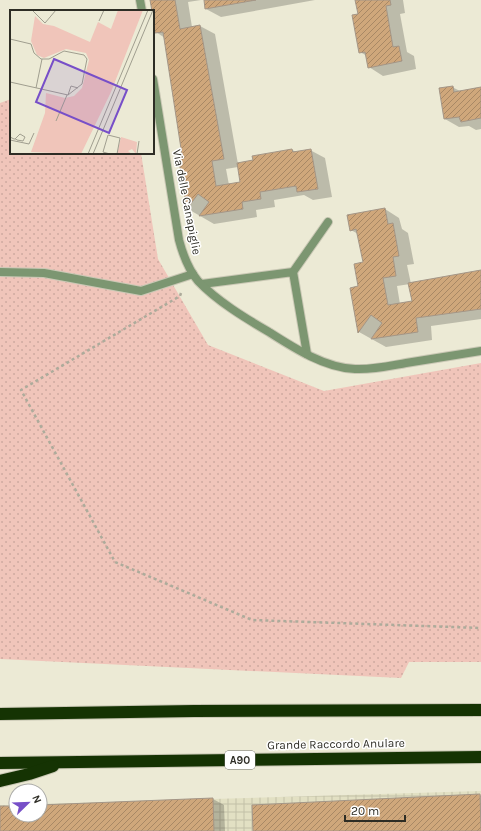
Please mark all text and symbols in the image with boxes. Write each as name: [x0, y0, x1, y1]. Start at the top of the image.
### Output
inset map: [10, 10, 154, 154]
street label: Via delle Canapiglie: [170, 148, 204, 256]
street label: Grande Raccordo Anulare: [267, 736, 405, 752]
road number: A90: [225, 751, 255, 769]
north arrow: [8, 783, 48, 823]
text: N: [29, 793, 44, 805]
scale bar: [345, 797, 405, 823]
text: 20 m: [351, 804, 379, 818]

